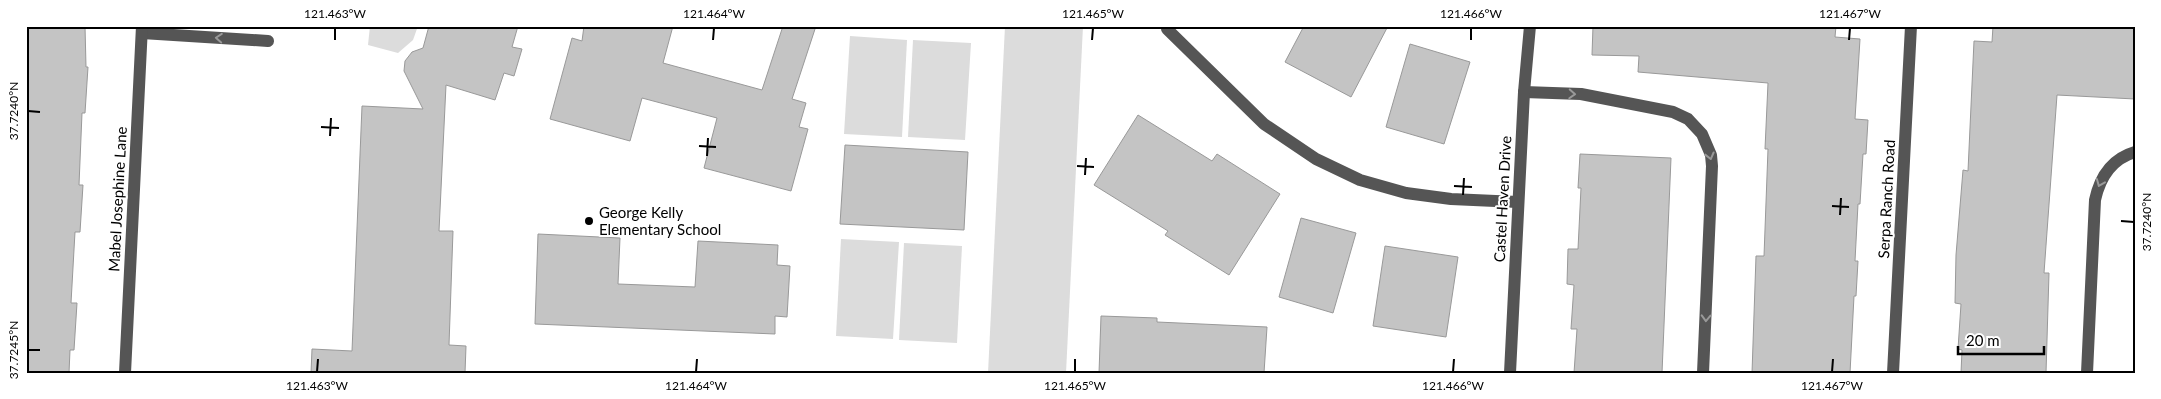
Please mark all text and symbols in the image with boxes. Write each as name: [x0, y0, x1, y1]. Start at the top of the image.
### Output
text: 121.463°W: [304, 6, 367, 21]
text: 121.464°W: [683, 6, 746, 21]
text: 121.465°W: [1062, 6, 1125, 21]
text: 121.466°W: [1440, 6, 1503, 21]
text: 121.467°W: [1819, 6, 1882, 21]
one-way arrow: [215, 33, 223, 44]
text: 37.7240°N: [6, 82, 21, 140]
one-way arrow: [1569, 89, 1577, 99]
street label: Mabel Josephine Lane: [104, 126, 130, 272]
street label: Castel Haven Drive: [1490, 135, 1514, 263]
street label: Serpa Ranch Road: [1874, 139, 1898, 259]
one-way arrow: [1704, 151, 1715, 160]
one-way arrow: [2096, 178, 2106, 187]
text: 37.7240°N: [2139, 193, 2154, 251]
place label: George Kelly Elementary School: [599, 203, 721, 238]
marker: George Kelly Elementary School: [583, 215, 595, 227]
one-way arrow: [1700, 314, 1711, 322]
text: 37.7245°N: [6, 321, 21, 379]
scale bar: [1958, 324, 2045, 356]
text: 20 m: [1966, 331, 2000, 349]
text: 121.463°W: [286, 378, 349, 393]
text: 121.464°W: [665, 378, 728, 393]
text: 121.465°W: [1044, 378, 1107, 393]
text: 121.466°W: [1422, 378, 1485, 393]
text: 121.467°W: [1801, 378, 1864, 393]

